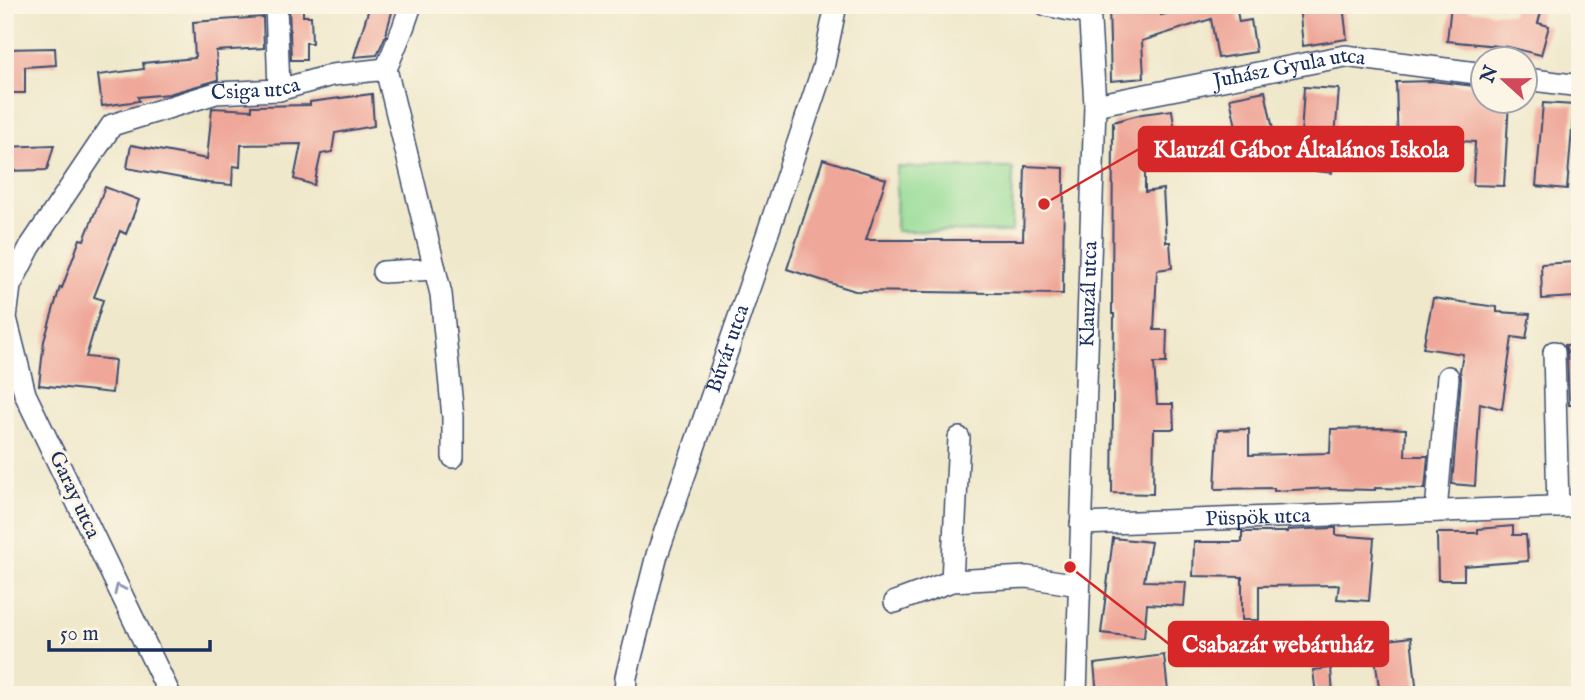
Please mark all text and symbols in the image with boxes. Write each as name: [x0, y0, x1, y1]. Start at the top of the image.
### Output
street label: Juhász Gyula utca: [1209, 42, 1368, 95]
north arrow: [1470, 46, 1540, 116]
text: N: [1475, 62, 1504, 88]
street label: Csiga utca: [210, 71, 304, 107]
callout: Klauzál Gábor Általános Iskola: [1139, 127, 1463, 171]
text: Klauzál Gábor Általános Iskola: [1153, 135, 1450, 165]
street label: Klauzál utca: [1074, 240, 1104, 348]
street label: Búvár utca: [700, 300, 756, 397]
street label: Garay utca: [42, 447, 106, 544]
street label: Püspök utca: [1205, 502, 1312, 533]
one-way arrow: [113, 584, 127, 596]
scale bar: [49, 609, 210, 653]
text: 50 m: [60, 621, 99, 648]
callout: Csabazár webáruház: [1169, 622, 1388, 666]
text: Csabazár webáruház: [1182, 631, 1374, 660]

